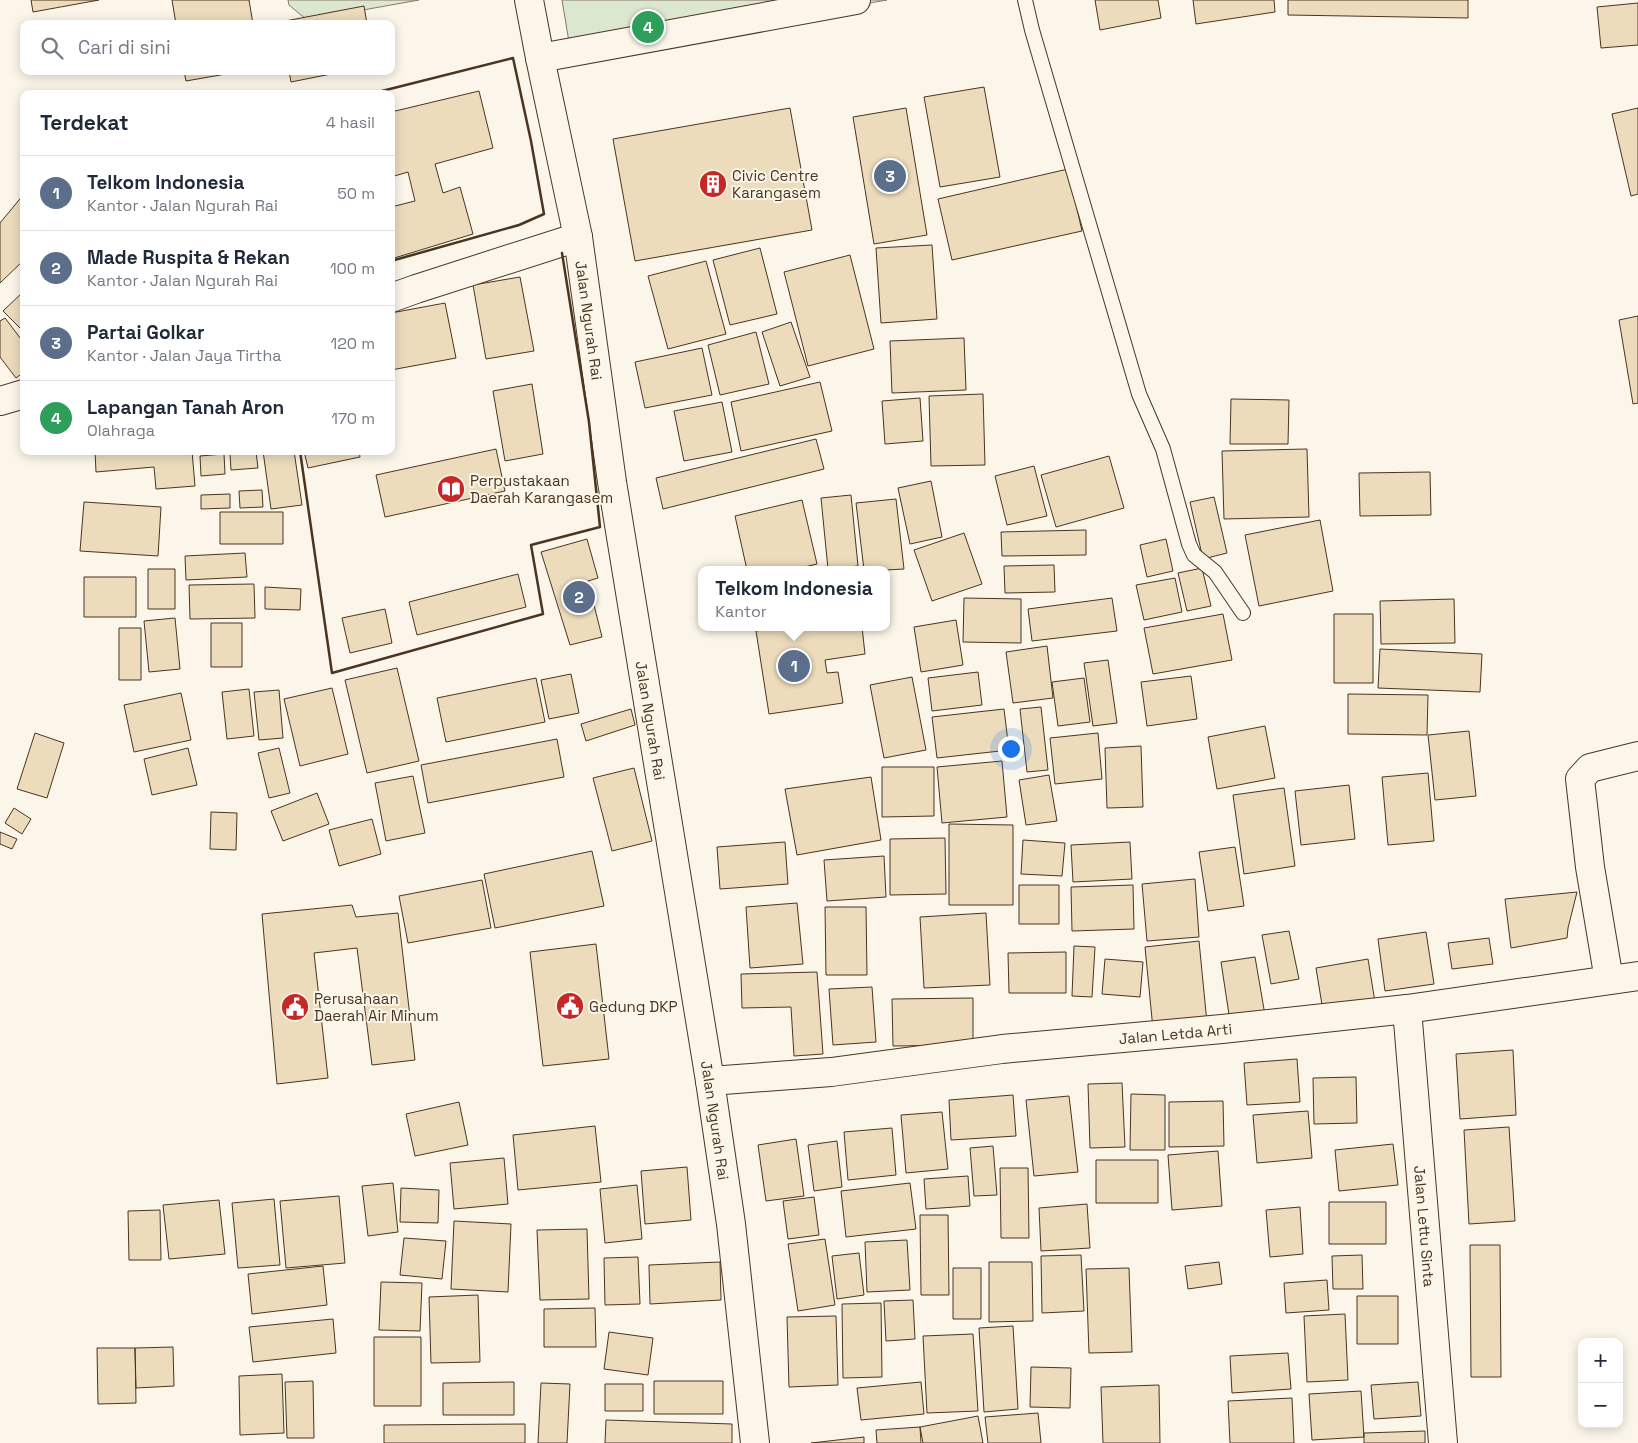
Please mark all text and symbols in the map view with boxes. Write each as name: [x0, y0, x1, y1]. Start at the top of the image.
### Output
pin: 4: [632, 8, 664, 46]
search box: [20, 20, 395, 75]
icon: search: [38, 34, 66, 62]
text: Cari di sini: [78, 35, 171, 60]
text: Terdekat: [40, 109, 129, 136]
text: 4 hasil: [326, 112, 375, 133]
pin: 3: [874, 157, 906, 195]
place label: Civic Centre Karangasem: [732, 166, 821, 202]
building icon: Civic Centre Karangasem: [698, 169, 728, 199]
text: Telkom Indonesia: [87, 170, 244, 195]
text: 1: [52, 183, 60, 204]
text: 50 m: [337, 183, 375, 204]
text: Kantor · Jalan Ngurah Rai: [87, 195, 278, 216]
text: Made Ruspita & Rekan: [87, 245, 290, 270]
text: 2: [51, 258, 61, 279]
text: 100 m: [330, 258, 375, 279]
street label: Jalan Ngurah Rai: [572, 259, 607, 381]
text: Kantor · Jalan Ngurah Rai: [87, 270, 278, 291]
text: Partai Golkar: [87, 320, 205, 345]
text: 3: [51, 333, 61, 354]
text: 120 m: [331, 333, 375, 354]
text: Kantor · Jalan Jaya Tirtha: [87, 345, 281, 366]
text: Lapangan Tanah Aron: [87, 395, 284, 420]
text: 4: [51, 408, 61, 429]
text: 170 m: [331, 408, 375, 429]
text: Olahraga: [87, 420, 155, 441]
place label: Perpustakaan Daerah Karangasem: [470, 471, 613, 507]
library icon: Perpustakaan Daerah Karangasem: [436, 474, 466, 504]
popup: [698, 566, 890, 631]
text: Telkom Indonesia: [715, 576, 873, 601]
pin: 2: [563, 578, 595, 616]
text: Kantor: [715, 601, 767, 622]
pin: 1: [778, 647, 810, 685]
street label: Jalan Ngurah Rai: [632, 660, 670, 781]
your location: [998, 736, 1024, 762]
place label: Perusahaan Daerah Air Minum: [314, 989, 439, 1025]
public building icon: Gedung DKP: [555, 991, 585, 1021]
public building icon: Perusahaan Daerah Air Minum: [280, 992, 310, 1022]
place label: Gedung DKP: [589, 997, 677, 1016]
street label: Jalan Letda Arti: [1118, 1018, 1233, 1048]
street label: Jalan Ngurah Rai: [697, 1059, 734, 1181]
street label: Jalan Lettu Sinta: [1411, 1165, 1440, 1288]
map controls: [1578, 1338, 1623, 1428]
button: +: [1578, 1338, 1623, 1383]
button: −: [1578, 1383, 1623, 1428]

